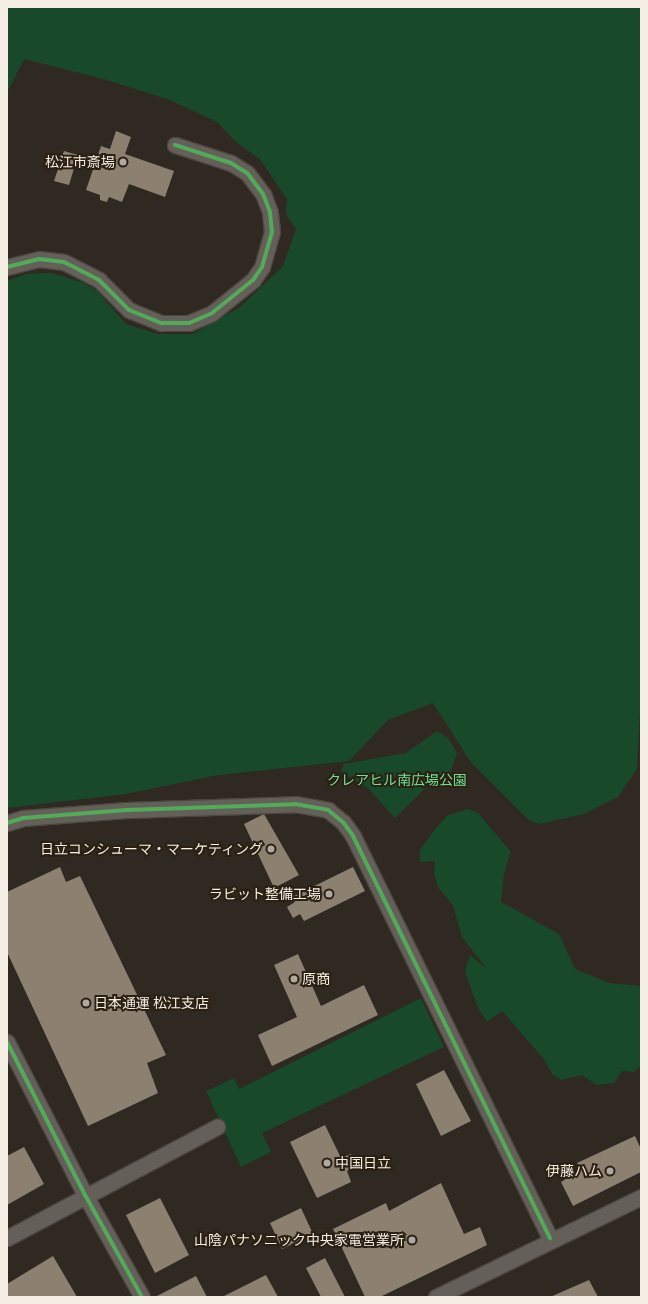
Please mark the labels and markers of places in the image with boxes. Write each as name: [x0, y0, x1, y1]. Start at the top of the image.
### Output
place label: 松江市斎場: [45, 154, 115, 170]
marker: 松江市斎場: [118, 157, 128, 167]
place label: 日立コンシューマ・マーケティング: [39, 841, 263, 857]
marker: 日立コンシューマ・マーケティング: [266, 844, 276, 854]
place label: ラビット整備工場: [209, 886, 321, 902]
marker: ラビット整備工場: [324, 889, 334, 899]
place label: 原商: [302, 971, 330, 987]
marker: 原商: [289, 974, 299, 984]
place label: 日本通運 松江支店: [94, 995, 209, 1011]
marker: 日本通運 松江支店: [81, 998, 91, 1008]
place label: 中国日立: [335, 1155, 391, 1171]
marker: 中国日立: [322, 1158, 332, 1168]
place label: 伊藤ハム: [546, 1163, 602, 1179]
marker: 伊藤ハム: [605, 1166, 615, 1176]
place label: 山陰パナソニック中央家電営業所: [194, 1232, 404, 1248]
marker: 山陰パナソニック中央家電営業所: [407, 1235, 417, 1245]

